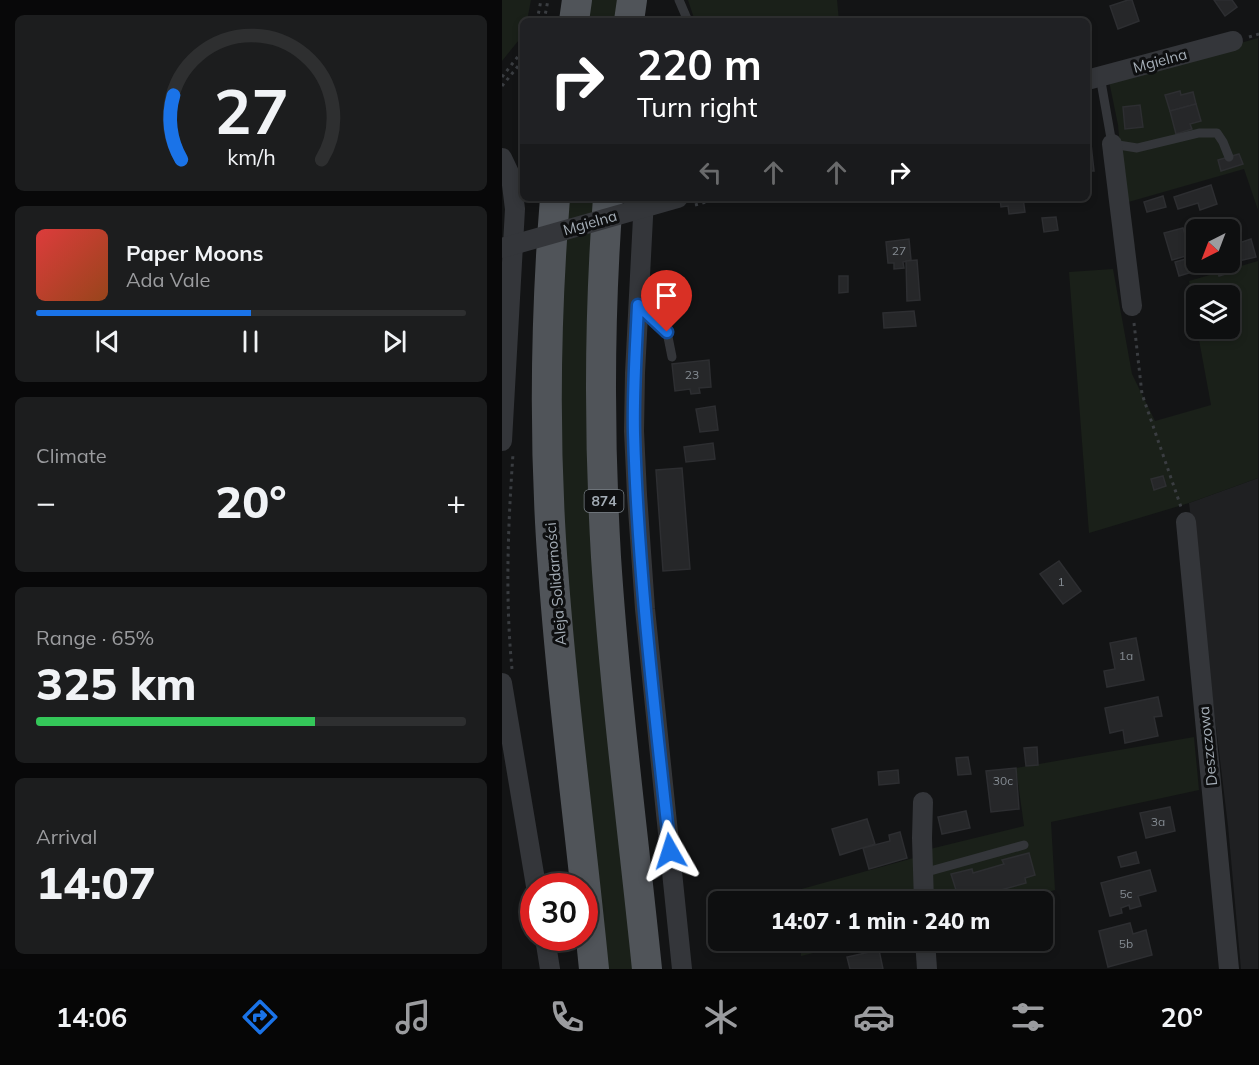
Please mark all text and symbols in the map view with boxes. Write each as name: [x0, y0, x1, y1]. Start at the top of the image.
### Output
text: 220 m: [637, 38, 762, 91]
icon: right: [538, 42, 616, 120]
street label: Mgielna: [1131, 44, 1189, 77]
text: 27: [214, 71, 288, 150]
text: Turn right: [637, 90, 757, 124]
text: km/h: [227, 143, 275, 170]
icon: left: [694, 156, 727, 189]
icon: ahead: [757, 156, 790, 189]
icon: ahead: [820, 156, 853, 189]
icon: right: [883, 156, 916, 189]
street label: Mgielna: [561, 206, 619, 239]
north arrow: [1186, 219, 1240, 273]
map controls: [1186, 219, 1240, 339]
text: Paper Moons: [126, 239, 264, 267]
house number: 27: [892, 243, 906, 258]
text: Ada Vale: [126, 267, 210, 292]
pin: [641, 270, 692, 332]
icon: arrive: [650, 279, 683, 312]
button: layers: [1186, 285, 1240, 339]
icon: previous: [91, 325, 124, 358]
icon: pause: [234, 325, 267, 358]
icon: next: [378, 325, 411, 358]
house number: 23: [685, 367, 699, 382]
text: Climate: [36, 443, 107, 468]
text: 20°: [215, 473, 287, 529]
text: −: [36, 481, 56, 522]
text: +: [446, 481, 466, 522]
road number: 874: [584, 490, 624, 512]
street label: Aleja Solidarności: [541, 522, 570, 646]
house number: 1: [1057, 574, 1065, 589]
text: Range · 65%: [36, 625, 154, 650]
house number: 1a: [1119, 648, 1133, 663]
text: 325 km: [36, 655, 197, 711]
street label: Deszczowa: [1194, 705, 1221, 787]
house number: 30c: [993, 773, 1013, 788]
house number: 3a: [1151, 814, 1165, 829]
position arrow: [638, 819, 702, 883]
text: Arrival: [36, 824, 97, 849]
text: 14:07: [36, 854, 156, 910]
speed limit sign: 30: [520, 873, 598, 951]
house number: 5c: [1119, 886, 1133, 901]
text: 14:07 · 1 min · 240 m: [771, 907, 990, 935]
house number: 5b: [1119, 936, 1133, 951]
icon: directions: [239, 996, 281, 1038]
icon: music: [392, 996, 434, 1038]
icon: phone: [546, 996, 588, 1038]
icon: climate: [700, 996, 742, 1038]
icon: car: [853, 996, 895, 1038]
icon: filters: [1007, 996, 1049, 1038]
text: 14:06: [56, 1000, 127, 1034]
text: 20°: [1160, 1000, 1203, 1034]

